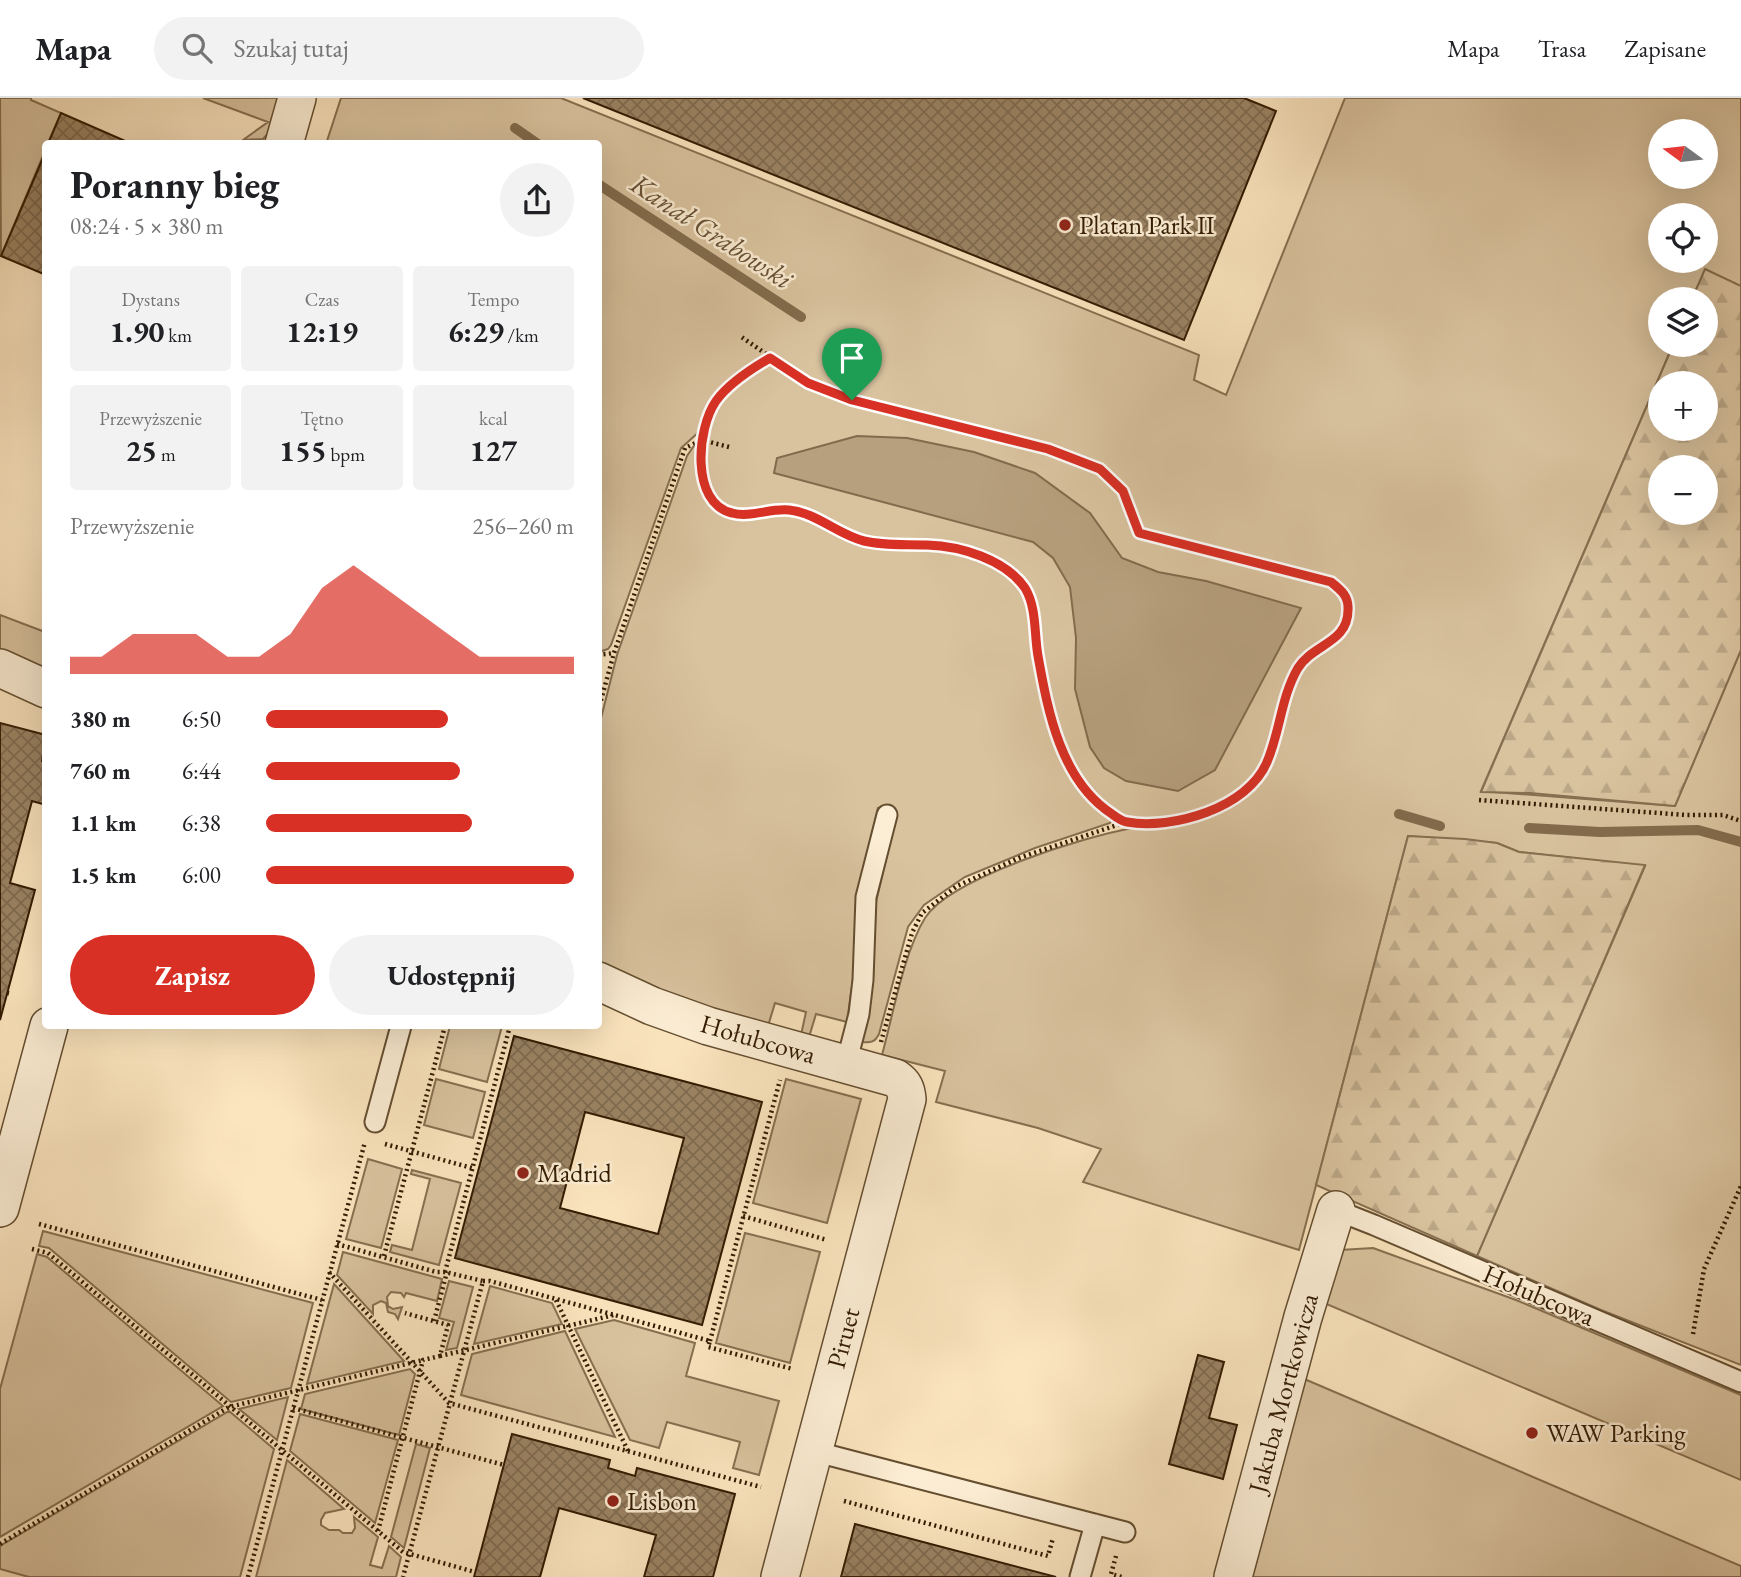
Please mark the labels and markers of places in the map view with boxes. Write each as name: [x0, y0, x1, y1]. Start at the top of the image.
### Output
place label: Platan Park II: [1079, 208, 1215, 242]
marker: Platan Park II: [1057, 217, 1073, 233]
pin: [822, 328, 882, 400]
place label: Madrid: [537, 1156, 612, 1190]
marker: Madrid: [515, 1165, 531, 1181]
place label: WAW Parking: [1546, 1416, 1686, 1450]
marker: WAW Parking: [1524, 1425, 1540, 1441]
place label: Lisbon: [627, 1484, 697, 1518]
marker: Lisbon: [605, 1493, 621, 1509]

